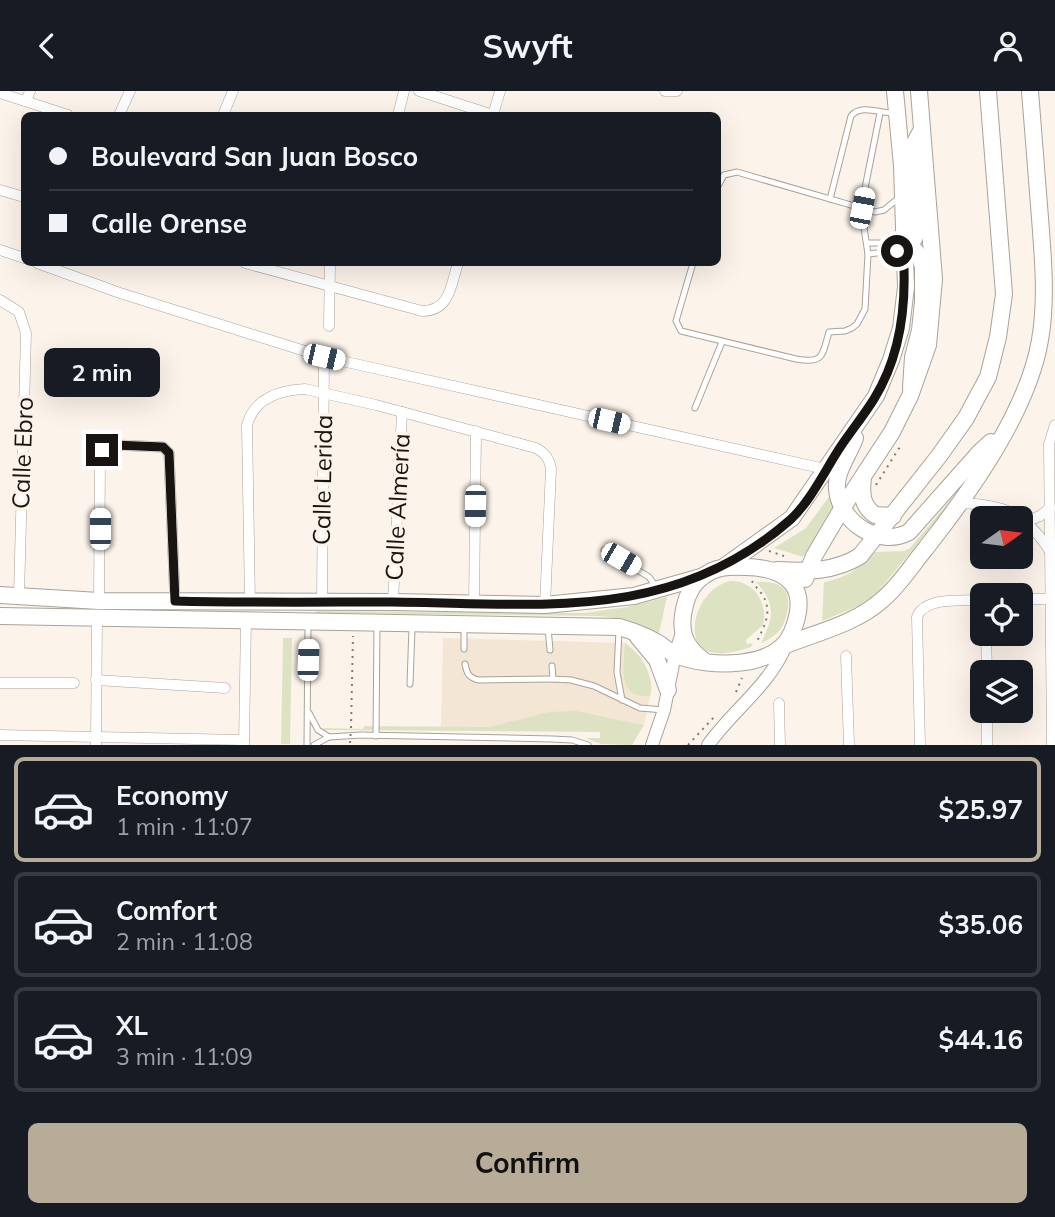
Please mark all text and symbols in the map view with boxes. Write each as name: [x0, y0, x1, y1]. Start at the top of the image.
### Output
text: Swyft: [482, 26, 573, 66]
icon: back: [28, 27, 66, 65]
icon: person: [989, 27, 1027, 65]
text: Boulevard San Juan Bosco: [91, 140, 418, 173]
car: [848, 185, 877, 231]
text: Calle Orense: [91, 207, 247, 240]
route start: [881, 235, 913, 267]
car: [302, 342, 347, 372]
callout: 2 min: [44, 349, 160, 397]
text: 2 min: [72, 358, 132, 387]
street label: Calle Ebro: [5, 396, 39, 509]
car: [587, 406, 632, 436]
street label: Calle Lerida: [306, 415, 338, 545]
street label: Calle Almería: [378, 433, 416, 581]
route end: [86, 434, 118, 466]
car: [465, 485, 486, 527]
north arrow: [970, 506, 1032, 569]
map controls: [970, 506, 1033, 723]
car: [90, 508, 111, 550]
car: [598, 539, 645, 579]
button: locate: [970, 583, 1033, 646]
car: [297, 639, 320, 681]
button: layers: [970, 660, 1033, 723]
icon: car: [32, 778, 95, 841]
text: Economy: [116, 779, 228, 812]
text: $25.97: [939, 793, 1023, 826]
text: 1 min · 11:07: [116, 812, 253, 841]
icon: car: [32, 893, 95, 956]
text: Comfort: [116, 894, 217, 927]
text: $35.06: [939, 908, 1023, 941]
text: 2 min · 11:08: [116, 927, 253, 956]
icon: car: [32, 1008, 95, 1071]
text: XL: [116, 1009, 148, 1042]
text: $44.16: [939, 1023, 1023, 1056]
text: 3 min · 11:09: [116, 1042, 253, 1071]
button: Confirm: [28, 1123, 1027, 1203]

